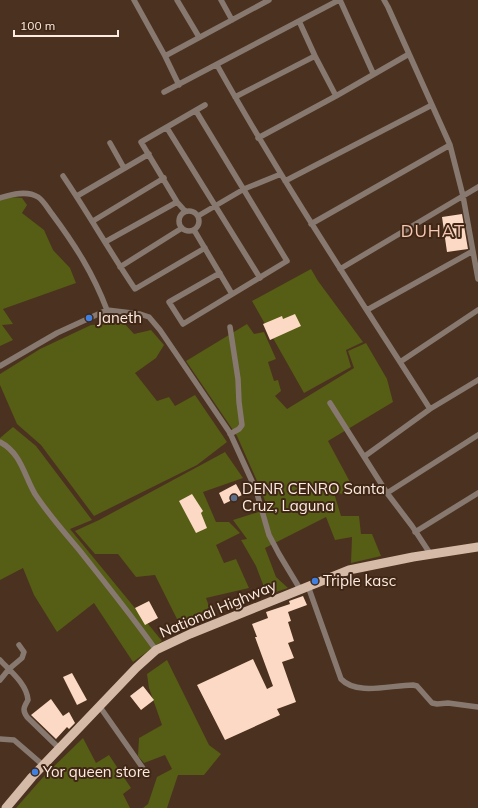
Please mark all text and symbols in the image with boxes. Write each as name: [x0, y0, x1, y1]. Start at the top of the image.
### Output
scale bar: [14, 12, 118, 38]
text: 100 m: [20, 18, 55, 33]
district label: DUHAT: [401, 220, 465, 241]
place label: Janeth: [97, 308, 142, 327]
marker: Janeth: [84, 313, 94, 323]
place label: DENR CENRO Santa Cruz, Laguna: [242, 479, 385, 515]
marker: DENR CENRO Santa Cruz, Laguna: [229, 493, 239, 503]
place label: Triple kasc: [323, 571, 396, 590]
street label: National Highway: [156, 575, 279, 642]
marker: Triple kasc: [310, 576, 320, 586]
place label: Yor queen store: [42, 762, 150, 781]
marker: Yor queen store: [30, 767, 40, 777]

